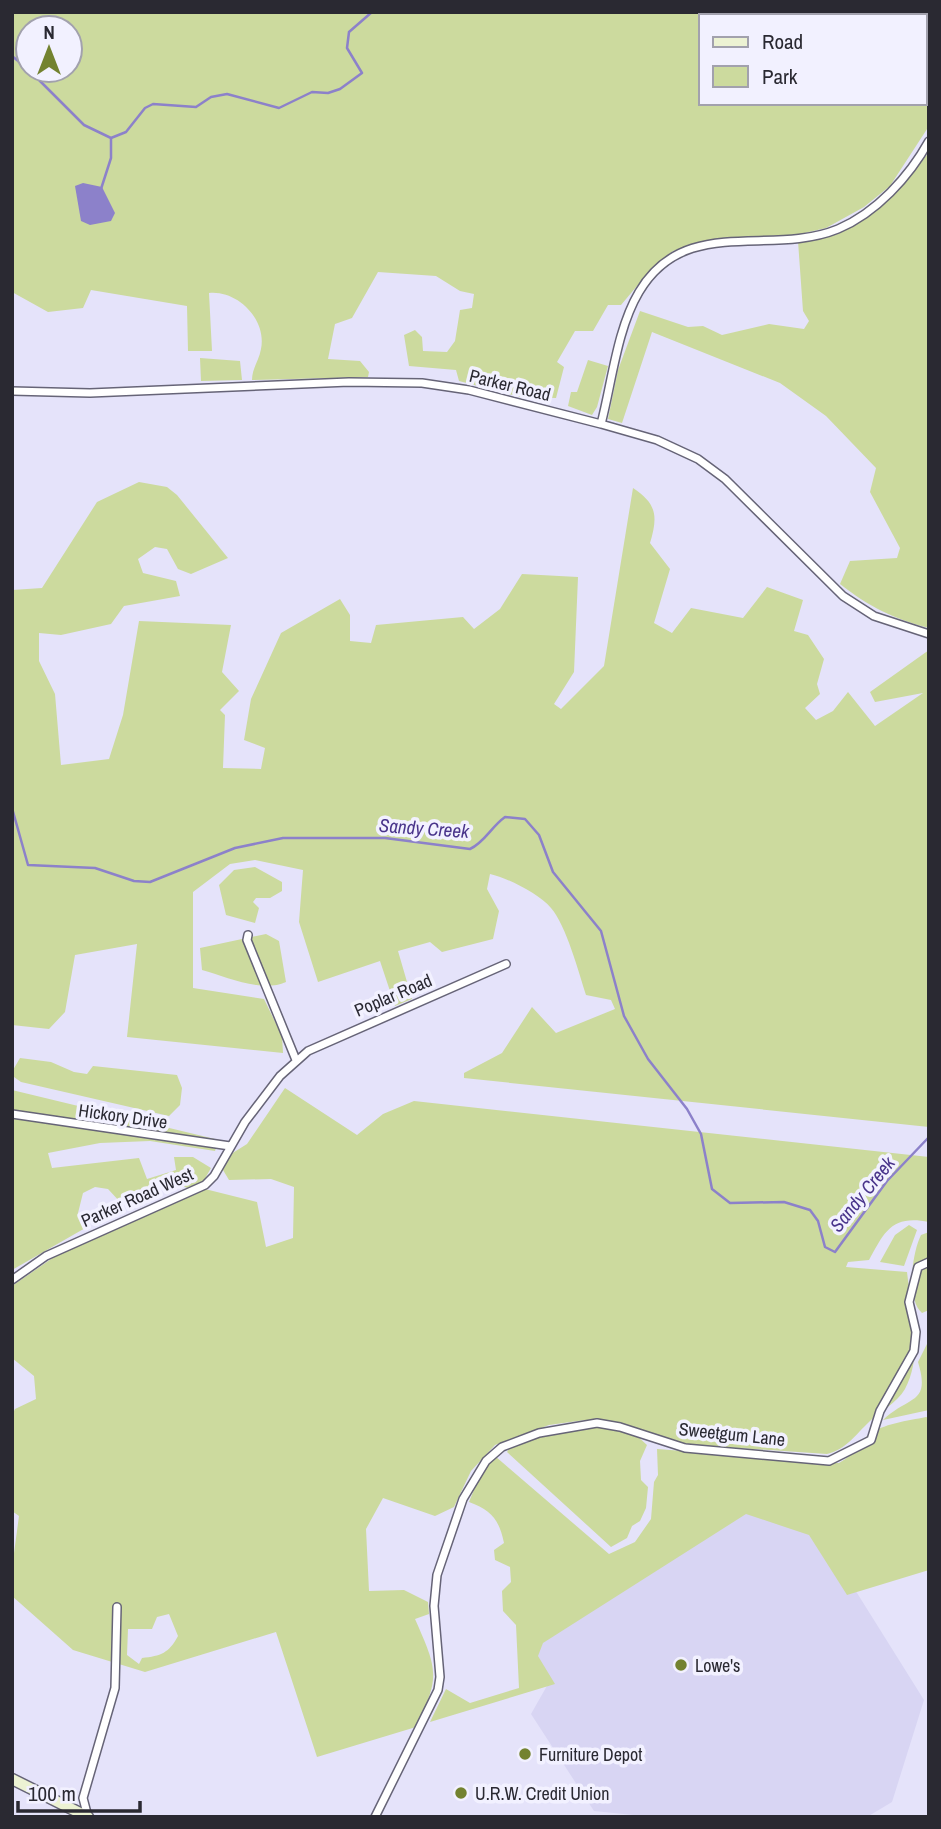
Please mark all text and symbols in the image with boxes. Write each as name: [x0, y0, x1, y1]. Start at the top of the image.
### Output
north arrow: [14, 14, 84, 84]
legend: [699, 14, 927, 105]
text: N: [43, 19, 55, 45]
text: Road: [762, 27, 803, 56]
text: Park: [762, 62, 798, 91]
street label: Parker Road: [467, 363, 553, 407]
water label: Sandy Creek: [378, 812, 471, 844]
street label: Poplar Road: [350, 967, 436, 1023]
street label: Hickory Drive: [77, 1097, 169, 1135]
water label: Sandy Creek: [824, 1150, 901, 1237]
street label: Parker Road West: [77, 1161, 197, 1233]
street label: Sweetgum Lane: [678, 1416, 786, 1452]
place label: Lowe's: [695, 1653, 741, 1678]
marker: Lowe's: [673, 1657, 689, 1673]
place label: Furniture Depot: [539, 1742, 642, 1767]
marker: Furniture Depot: [517, 1746, 533, 1762]
scale bar: [18, 1770, 140, 1814]
text: 100 m: [28, 1779, 76, 1808]
place label: U.R.W. Credit Union: [475, 1781, 610, 1806]
marker: U.R.W. Credit Union: [453, 1785, 469, 1801]

